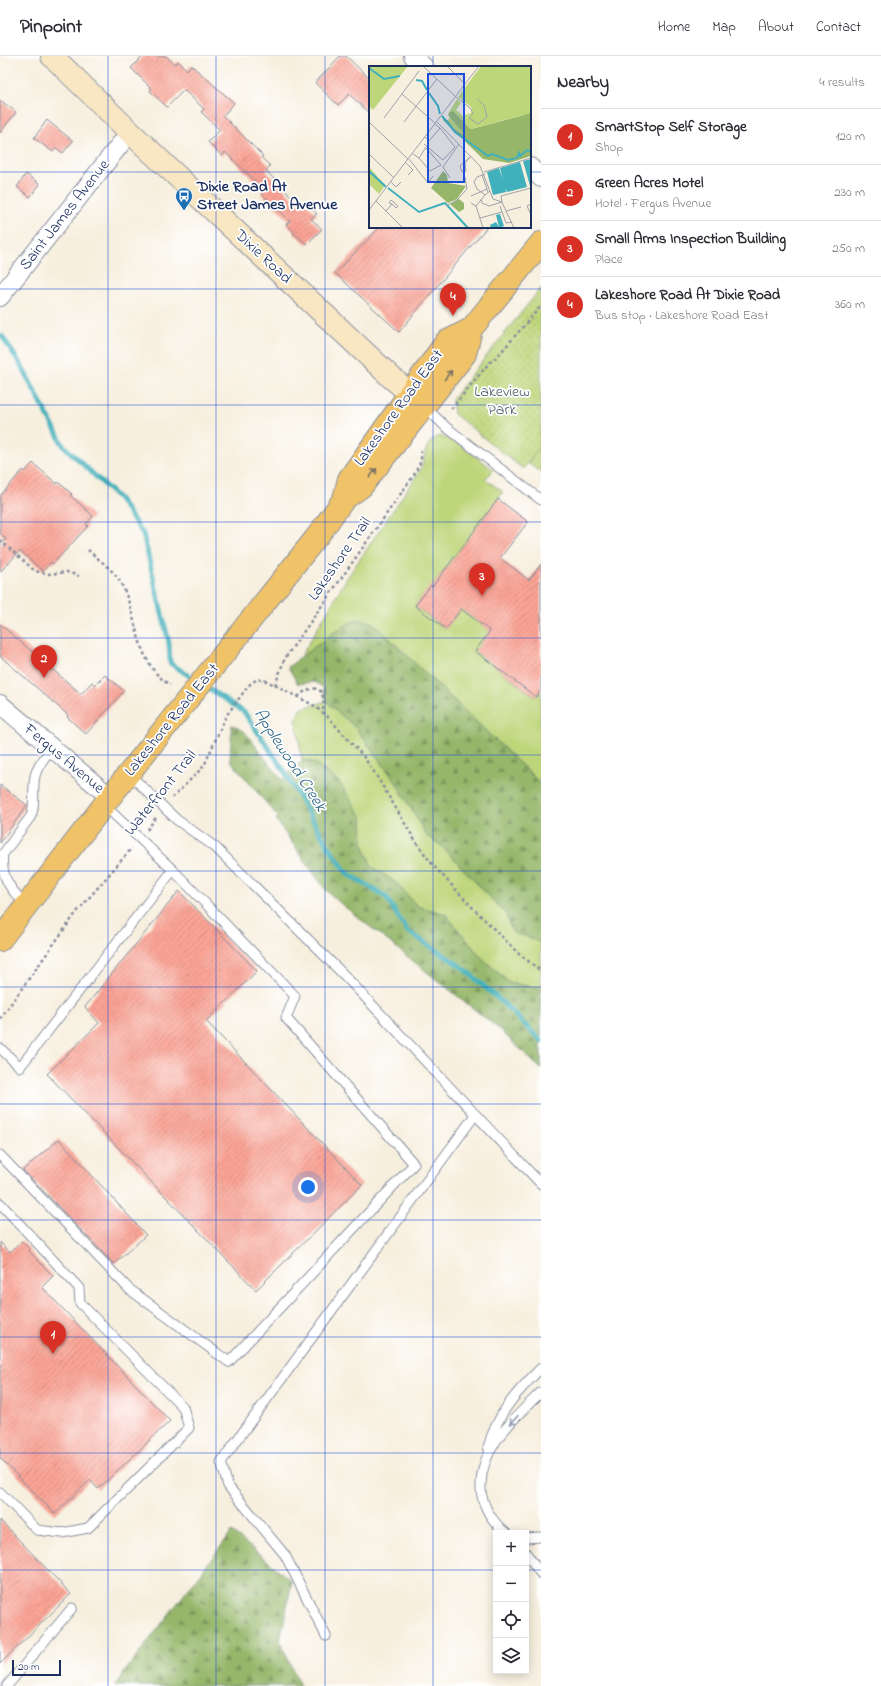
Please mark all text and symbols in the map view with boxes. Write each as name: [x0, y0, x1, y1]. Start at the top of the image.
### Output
text: Pinpoint: [20, 14, 82, 41]
text: Home: [658, 17, 690, 38]
text: Map: [712, 17, 736, 38]
text: About: [758, 17, 794, 38]
text: Contact: [816, 17, 861, 38]
inset map: [369, 66, 531, 228]
text: Nearby: [557, 70, 609, 95]
text: 4 results: [819, 73, 865, 92]
text: SmartStop Self Storage: [595, 116, 747, 138]
text: 1: [568, 127, 572, 146]
text: 120 m: [835, 127, 865, 146]
text: Shop: [595, 138, 623, 157]
street label: Saint James Avenue: [14, 154, 117, 276]
text: Green Acres Motel: [595, 172, 703, 194]
place label: Dixie Road At Street James Avenue: [196, 175, 338, 217]
text: 2: [567, 183, 573, 202]
text: 230 m: [834, 183, 865, 202]
bus stop icon: Dixie Road At Street James Avenue: [174, 186, 194, 211]
text: Hotel · Fergus Avenue: [595, 194, 711, 213]
street label: Dixie Road: [228, 223, 297, 290]
text: Small Arms Inspection Building: [595, 228, 786, 250]
text: 3: [567, 239, 573, 258]
text: 250 m: [832, 239, 865, 258]
text: Place: [595, 250, 623, 269]
pin: 4: [440, 283, 466, 316]
text: Lakeshore Road At Dixie Road: [595, 284, 780, 306]
text: 4: [567, 295, 573, 314]
text: 360 m: [835, 295, 865, 314]
text: Bus stop · Lakeshore Road East: [595, 306, 769, 325]
street label: Lakeshore Road East: [348, 344, 450, 472]
one-way arrow: [444, 369, 453, 380]
park label: Lakeview Park: [474, 380, 530, 422]
one-way arrow: [368, 467, 377, 478]
street label: Lakeshore Trail: [302, 512, 378, 606]
pin: 3: [469, 563, 495, 596]
pin: 2: [31, 645, 57, 678]
street label: Lakeshore Road East: [119, 658, 226, 782]
water label: Applewood Creek: [247, 703, 334, 818]
street label: Fergus Avenue: [18, 717, 110, 800]
street label: Waterfront Trail: [119, 745, 203, 841]
your location: [298, 1177, 318, 1197]
pin: 1: [40, 1321, 66, 1354]
one-way arrow: [509, 1415, 518, 1425]
map controls: [493, 1530, 529, 1674]
button: +: [493, 1530, 529, 1566]
button: −: [493, 1566, 529, 1602]
button: locate: [493, 1602, 529, 1638]
button: layers: [493, 1638, 529, 1674]
scale bar: [12, 1658, 61, 1677]
text: 20 m: [18, 1659, 40, 1675]

